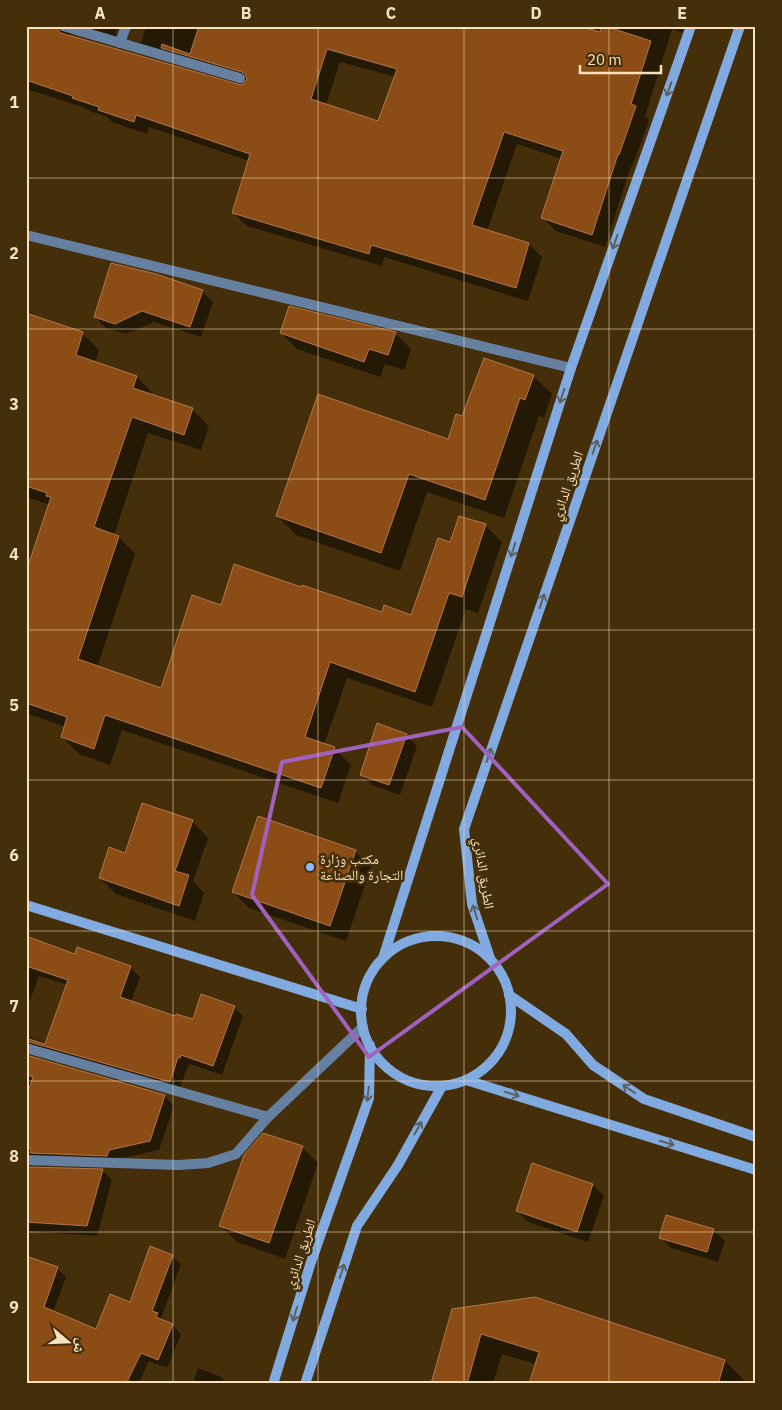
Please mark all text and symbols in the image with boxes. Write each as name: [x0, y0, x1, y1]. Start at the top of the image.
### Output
text: A: [95, 3, 106, 23]
text: B: [241, 3, 252, 23]
text: C: [386, 3, 396, 23]
text: D: [530, 3, 542, 23]
text: E: [677, 3, 687, 23]
scale bar: [580, 42, 661, 74]
text: 20 m: [587, 50, 622, 69]
one-way arrow: [664, 81, 673, 96]
text: 1: [9, 92, 19, 112]
one-way arrow: [610, 234, 619, 249]
text: 2: [9, 243, 19, 263]
one-way arrow: [557, 387, 567, 403]
text: 3: [9, 394, 19, 414]
one-way arrow: [591, 440, 600, 456]
street label: الطريق الدائري: [547, 449, 590, 524]
one-way arrow: [507, 542, 517, 558]
text: 4: [9, 544, 19, 564]
one-way arrow: [538, 594, 547, 609]
text: 5: [9, 695, 19, 715]
one-way arrow: [485, 747, 494, 763]
street label: الطريق الدائري: [467, 836, 499, 911]
text: 6: [9, 845, 19, 865]
place label: مكتب وزارة التجارة والصناعة: [320, 850, 403, 884]
marker: مكتب وزارة التجارة والصناعة: [304, 861, 316, 873]
one-way arrow: [470, 905, 479, 920]
text: 7: [9, 996, 19, 1016]
one-way arrow: [622, 1084, 636, 1094]
one-way arrow: [363, 1086, 373, 1102]
one-way arrow: [504, 1090, 520, 1100]
one-way arrow: [413, 1121, 423, 1136]
one-way arrow: [659, 1138, 675, 1148]
text: 8: [9, 1146, 19, 1166]
street label: الطريق الدائري: [280, 1217, 322, 1292]
one-way arrow: [338, 1264, 347, 1279]
text: 9: [9, 1297, 19, 1317]
one-way arrow: [289, 1306, 299, 1322]
north arrow: [42, 1318, 92, 1368]
text: ش: [69, 1336, 91, 1356]

